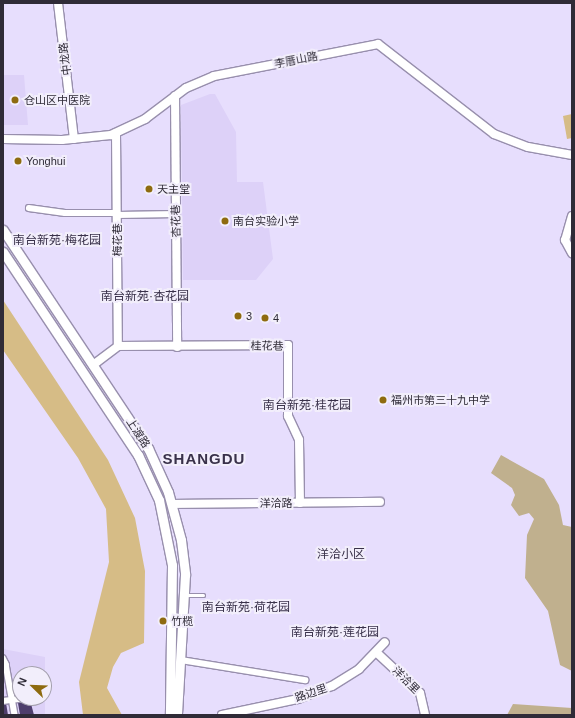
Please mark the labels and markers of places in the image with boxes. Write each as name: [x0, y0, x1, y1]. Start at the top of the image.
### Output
place label: 仓山区中医院: [24, 93, 90, 107]
marker: 仓山区中医院: [9, 94, 21, 106]
place label: Yonghui: [26, 154, 65, 168]
marker: Yonghui: [13, 156, 23, 166]
place label: 天主堂: [157, 182, 190, 196]
marker: 天主堂: [144, 184, 154, 194]
place label: 南台实验小学: [233, 214, 299, 228]
marker: 南台实验小学: [220, 216, 230, 226]
place label: 3: [246, 309, 252, 323]
marker: 3: [233, 311, 243, 321]
place label: 4: [273, 311, 279, 325]
marker: 4: [260, 313, 270, 323]
place label: 福州市第三十九中学: [391, 393, 490, 407]
marker: 福州市第三十九中学: [378, 395, 388, 405]
place label: 竹榄: [171, 614, 193, 628]
marker: 竹榄: [158, 616, 168, 626]

